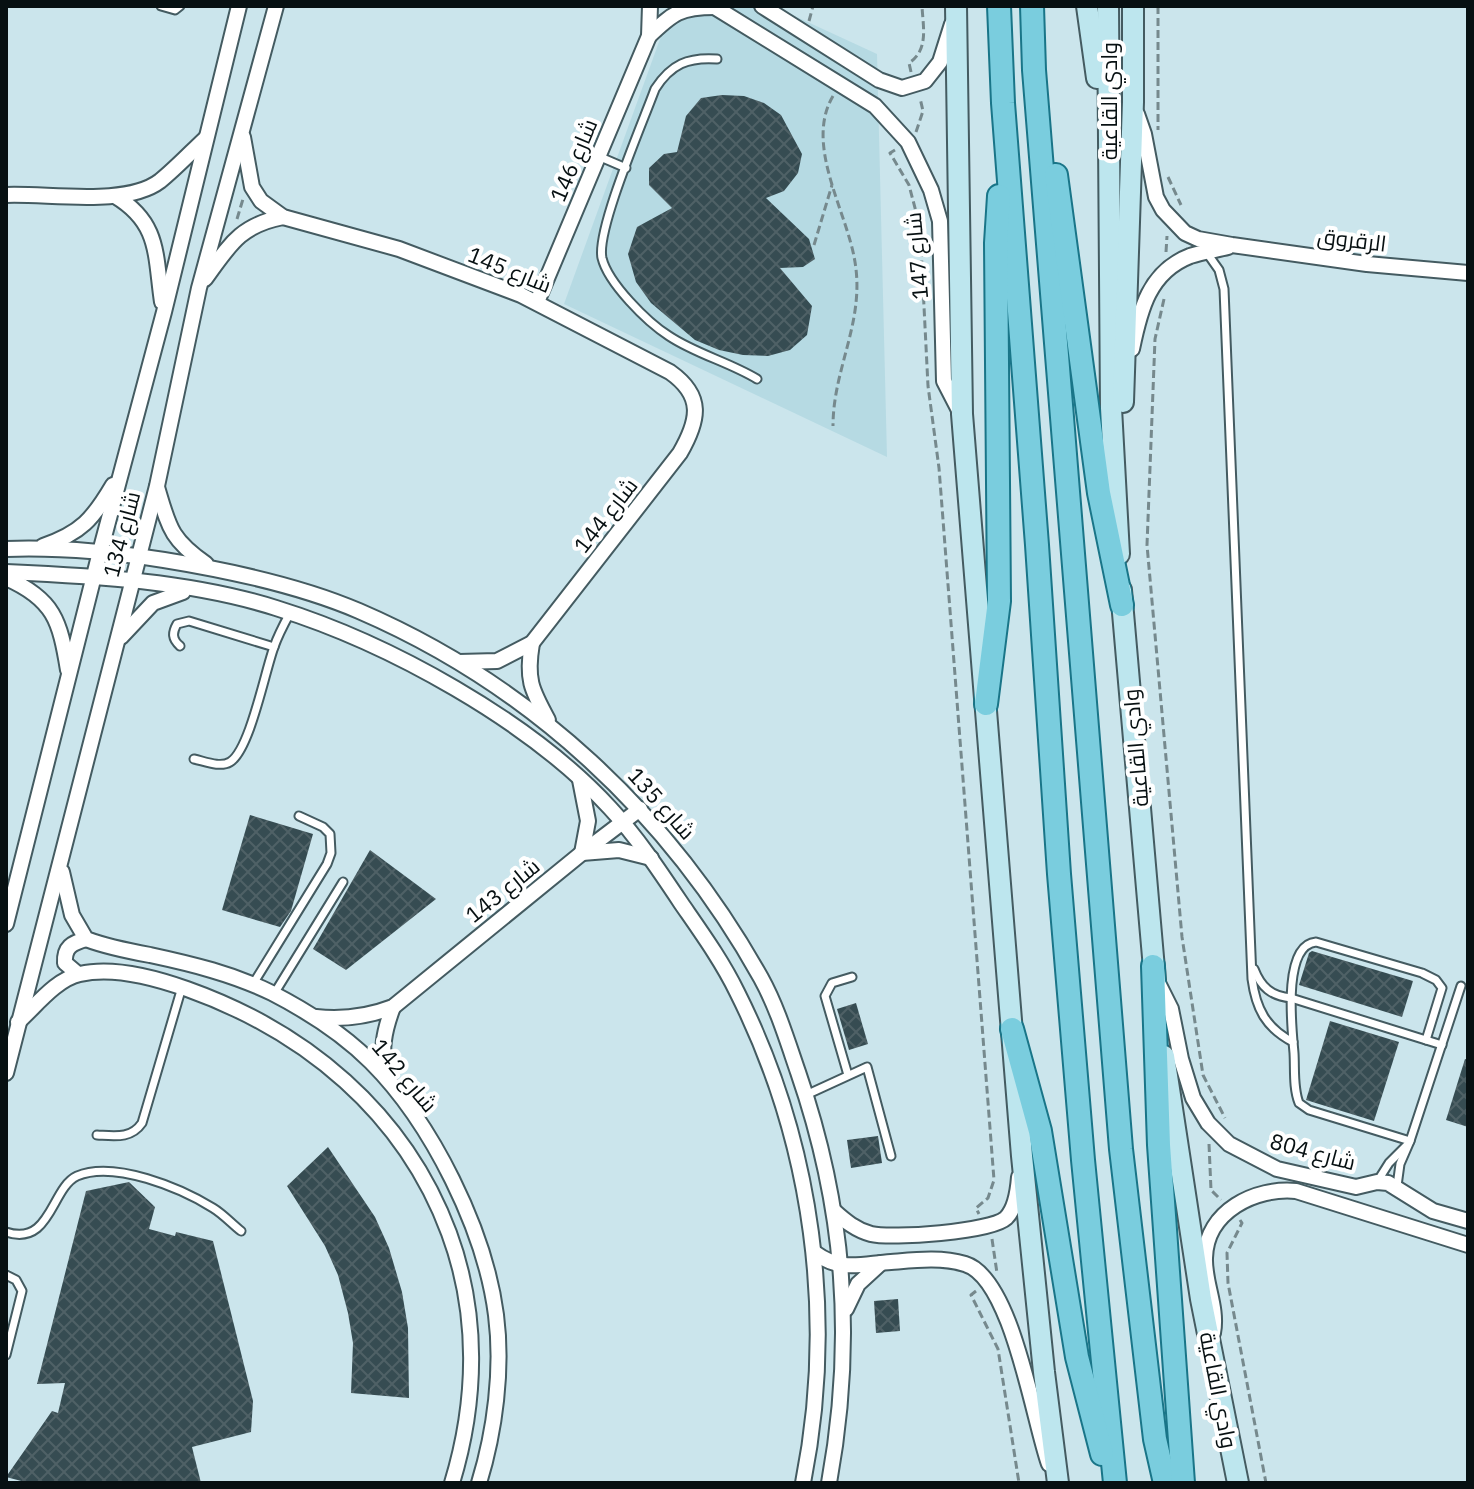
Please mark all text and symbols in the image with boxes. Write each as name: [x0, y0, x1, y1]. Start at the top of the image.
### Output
street label: وادي القاعية: [1094, 42, 1126, 160]
street label: شارع 146: [543, 114, 604, 206]
street label: شارع 147: [898, 211, 935, 301]
street label: الرقروق: [1316, 220, 1388, 258]
street label: شارع 145: [464, 239, 556, 300]
street label: شارع 144: [567, 472, 644, 559]
street label: شارع 134: [96, 488, 147, 580]
street label: وادي القاعية: [1115, 688, 1158, 808]
street label: شارع 135: [621, 761, 702, 846]
street label: شارع 143: [459, 851, 546, 930]
street label: شارع 142: [365, 1032, 444, 1118]
street label: شارع 804: [1267, 1126, 1359, 1177]
street label: وادي القاعية: [1191, 1329, 1245, 1451]

